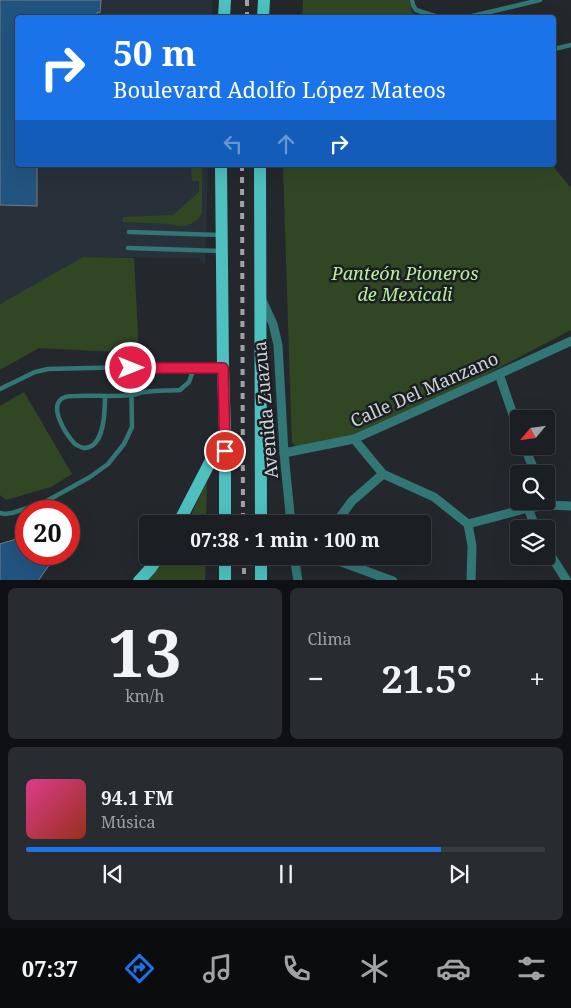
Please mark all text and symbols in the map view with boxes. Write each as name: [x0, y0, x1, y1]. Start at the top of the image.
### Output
text: 50 m: [113, 29, 196, 76]
icon: right: [30, 35, 95, 100]
text: Boulevard Adolfo López Mateos: [113, 74, 446, 104]
icon: left: [219, 130, 247, 158]
icon: ahead: [272, 130, 300, 158]
icon: right: [325, 130, 353, 158]
park label: Panteón Pioneros de Mexicali: [330, 261, 479, 306]
street label: Avenida Zuazua: [247, 340, 283, 480]
position arrow: [104, 341, 156, 393]
street label: Calle Del Manzano: [346, 346, 502, 432]
north arrow: [510, 410, 555, 455]
map controls: [510, 410, 555, 565]
pin: [204, 430, 246, 472]
icon: arrive: [211, 437, 239, 465]
button: search: [510, 465, 555, 510]
speed limit sign: 20: [15, 500, 80, 565]
button: layers: [510, 520, 555, 565]
text: 07:38 · 1 min · 100 m: [190, 527, 380, 553]
text: 13: [108, 608, 181, 696]
text: Clima: [308, 628, 352, 650]
text: 21.5°: [381, 652, 472, 704]
text: −: [308, 659, 324, 697]
text: +: [529, 659, 545, 697]
text: km/h: [125, 685, 164, 707]
text: 94.1 FM: [101, 785, 174, 811]
text: Música: [101, 811, 155, 833]
icon: previous: [99, 860, 127, 888]
icon: pause: [272, 860, 300, 888]
icon: next: [445, 860, 473, 888]
icon: directions: [122, 951, 157, 986]
icon: music: [200, 951, 235, 986]
icon: phone: [279, 951, 314, 986]
icon: climate: [357, 951, 392, 986]
icon: car: [436, 951, 471, 986]
icon: filters: [514, 951, 549, 986]
text: 07:37: [22, 953, 78, 983]

